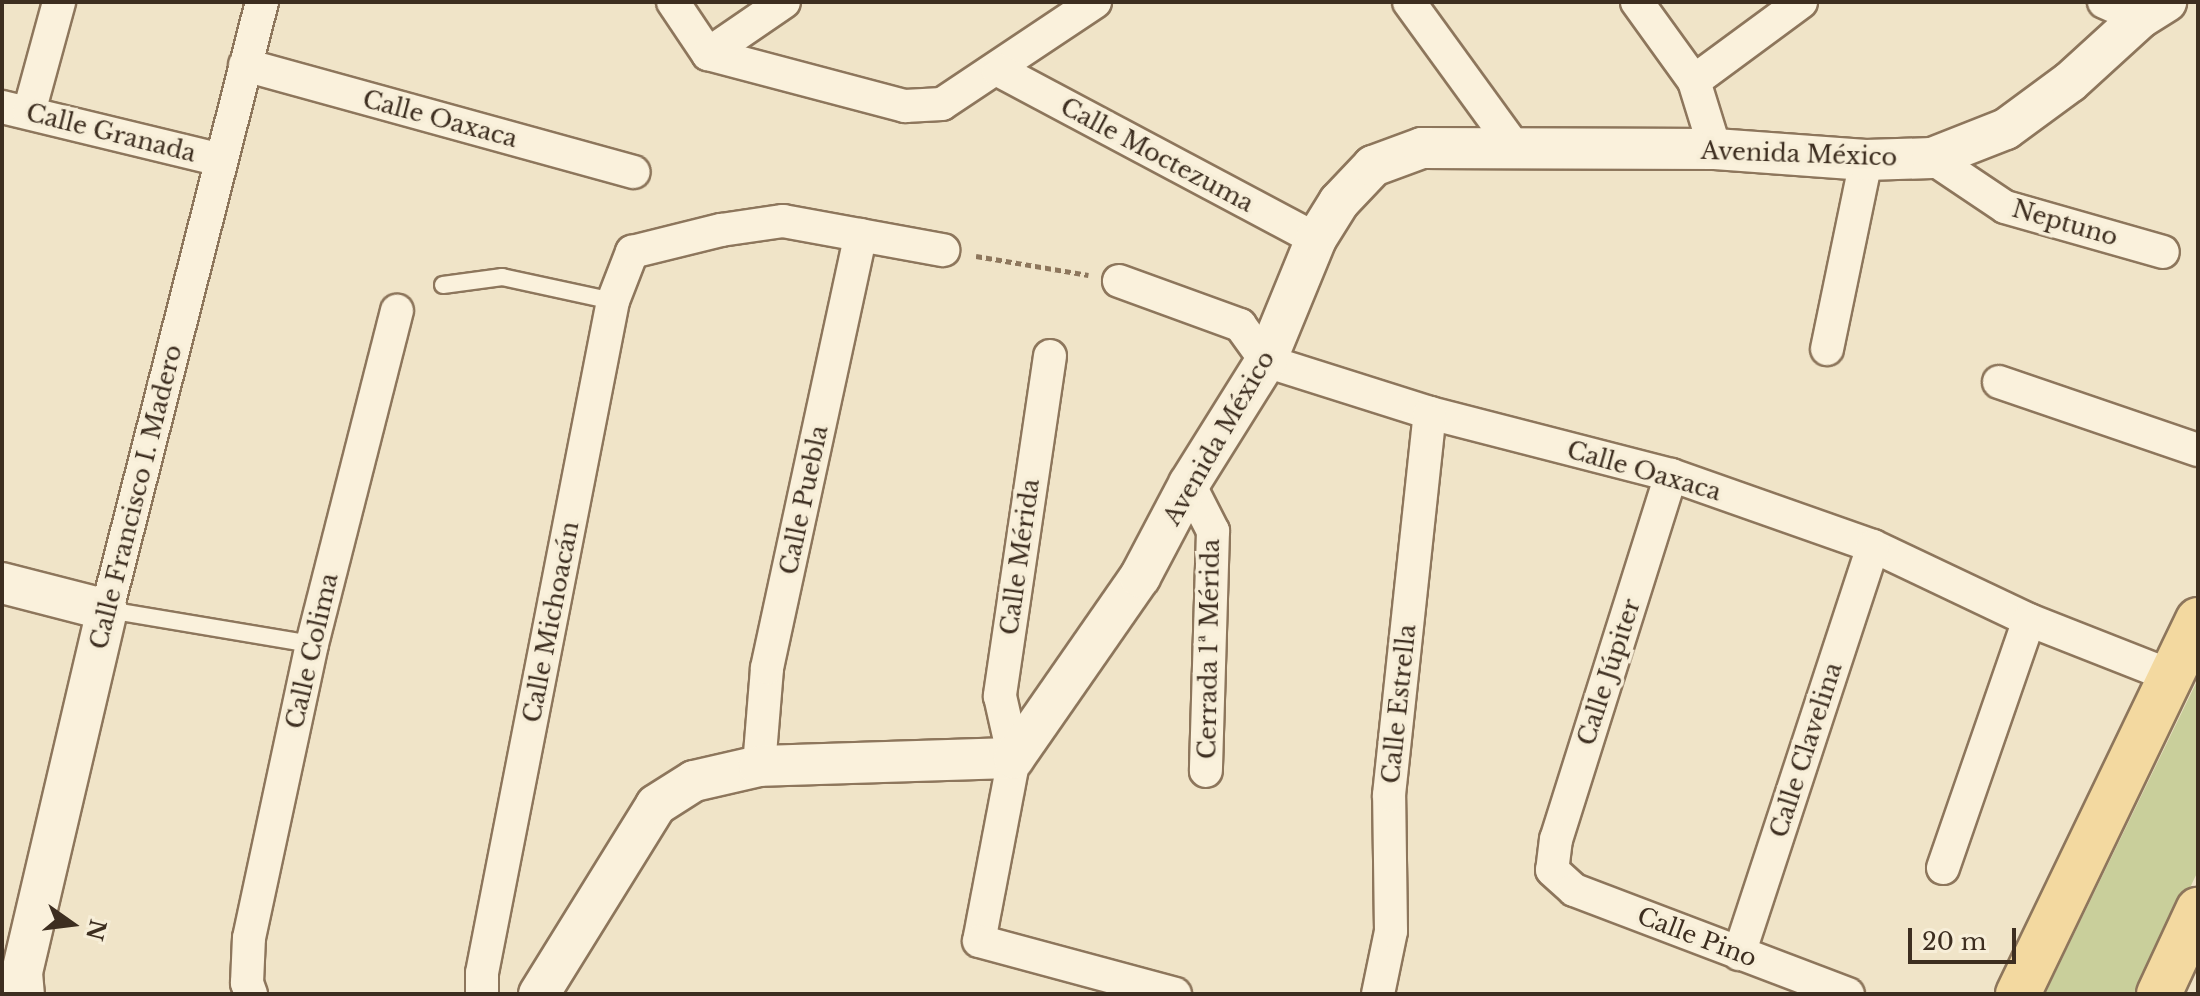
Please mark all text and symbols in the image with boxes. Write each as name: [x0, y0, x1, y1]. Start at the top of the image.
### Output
street label: Calle Oaxaca: [360, 85, 520, 153]
street label: Calle Moctezuma: [1056, 92, 1258, 218]
street label: Calle Granada: [23, 98, 199, 168]
street label: Avenida México: [1700, 136, 1898, 172]
street label: Neptuno: [2009, 194, 2121, 252]
street label: Calle Francisco I. Madero: [84, 342, 188, 652]
street label: Avenida México: [1157, 346, 1281, 530]
street label: Calle Puebla: [774, 423, 834, 577]
street label: Calle Oaxaca: [1564, 435, 1724, 507]
street label: Calle Mérida: [995, 477, 1045, 637]
street label: Calle Michoacán: [517, 519, 585, 725]
street label: Cerrada 1ª Mérida: [1193, 538, 1225, 760]
street label: Calle Colima: [280, 570, 344, 732]
street label: Calle Júpiter: [1572, 595, 1646, 749]
street label: Calle Estrella: [1376, 623, 1422, 785]
street label: Calle Clavelina: [1764, 659, 1848, 841]
north arrow: [32, 884, 112, 964]
street label: Calle Pino: [1633, 901, 1761, 973]
scale bar: [1912, 912, 2020, 962]
text: N: [80, 917, 111, 943]
text: 20 m: [1922, 927, 1987, 956]

